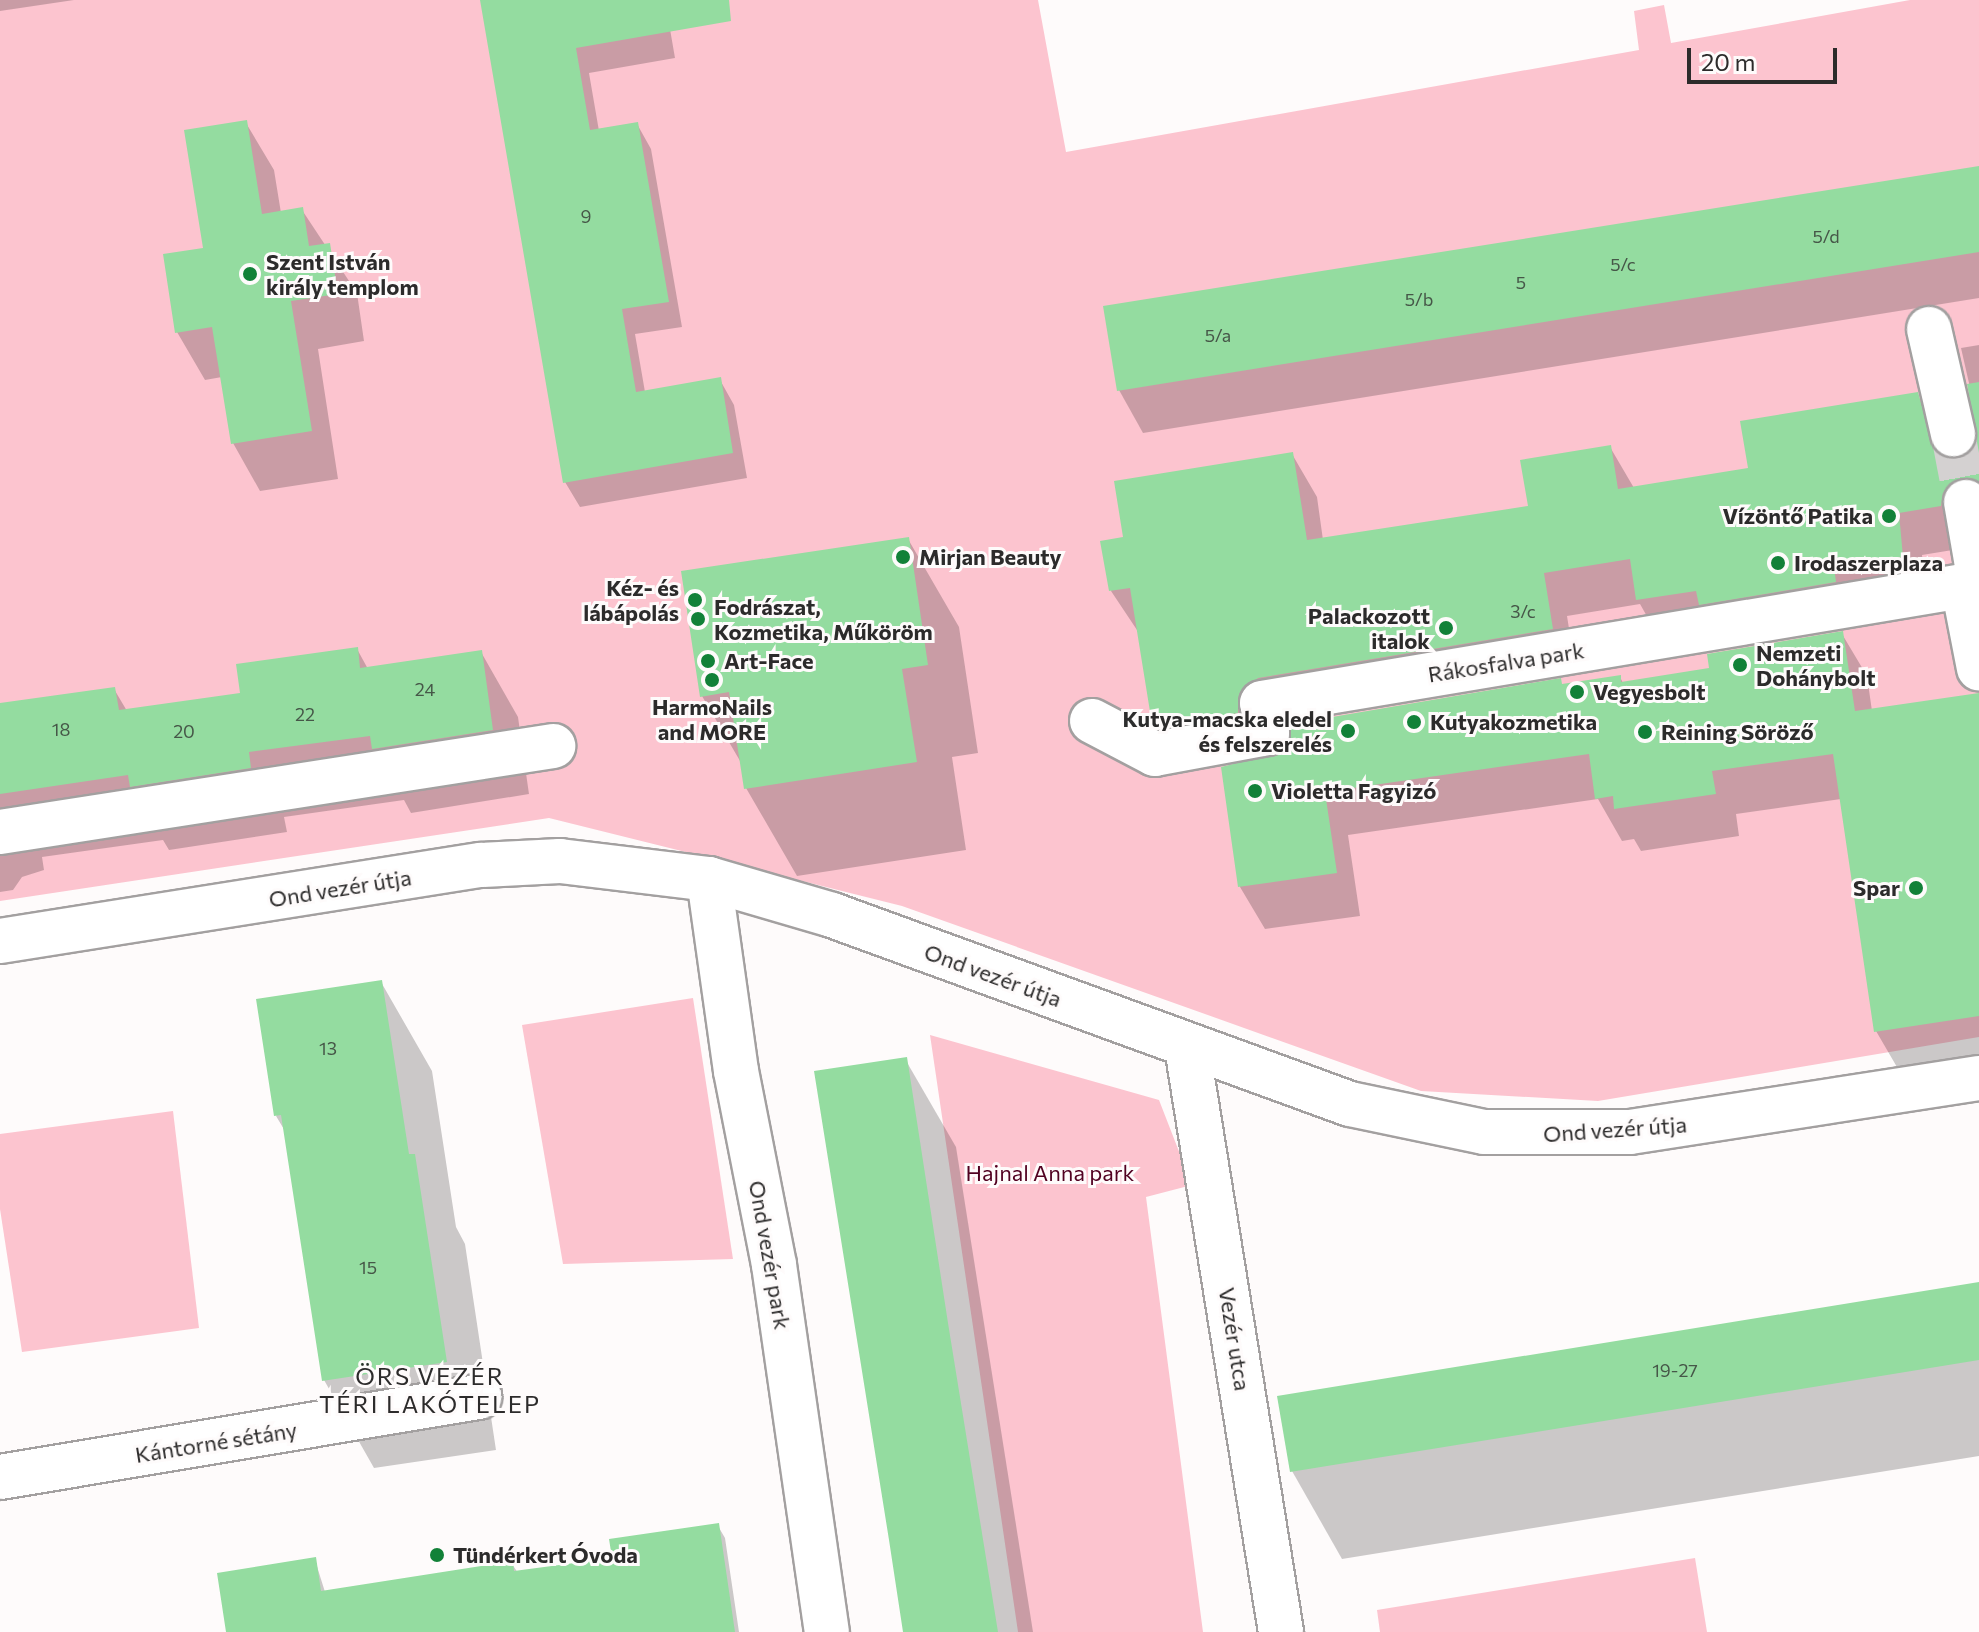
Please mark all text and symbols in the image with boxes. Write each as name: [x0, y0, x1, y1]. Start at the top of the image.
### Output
scale bar: [1691, 32, 1841, 82]
text: 20 m: [1701, 47, 1755, 76]
house number: 9: [581, 205, 591, 227]
house number: 5/d: [1812, 225, 1840, 247]
place label: Szent István király templom: [266, 248, 419, 300]
house number: 5/c: [1610, 253, 1636, 275]
marker: Szent István király templom: [241, 265, 259, 283]
house number: 5: [1516, 271, 1526, 293]
house number: 5/b: [1405, 288, 1433, 310]
house number: 5/a: [1205, 324, 1231, 346]
place label: Vízöntő Patika: [1723, 503, 1873, 529]
marker: Vízöntő Patika: [1880, 507, 1898, 525]
place label: Mirjan Beauty: [919, 544, 1062, 570]
marker: Mirjan Beauty: [894, 548, 912, 566]
place label: Irodaszerplaza: [1794, 550, 1943, 576]
marker: Irodaszerplaza: [1769, 554, 1787, 572]
place label: Kéz- és lábápolás: [583, 574, 679, 626]
marker: Kéz- és lábápolás: [686, 591, 704, 609]
place label: Fodrászat, Kozmetika, Műköröm: [714, 593, 933, 644]
house number: 3/c: [1510, 600, 1536, 622]
place label: Palackozott italok: [1308, 602, 1430, 654]
marker: Fodrászat, Kozmetika, Műköröm: [689, 610, 707, 628]
marker: Palackozott italok: [1437, 619, 1455, 637]
street label: Rákosfalva park: [1426, 637, 1586, 687]
place label: Nemzeti Dohánybolt: [1756, 639, 1875, 690]
place label: Art-Face: [724, 648, 814, 674]
marker: Art-Face: [699, 652, 717, 670]
marker: Nemzeti Dohánybolt: [1731, 656, 1749, 674]
marker: HarmoNails and MORE: [703, 671, 721, 689]
house number: 24: [415, 678, 435, 700]
place label: Vegyesbolt: [1593, 679, 1706, 705]
marker: Vegyesbolt: [1568, 683, 1586, 701]
place label: HarmoNails and MORE: [652, 693, 772, 744]
house number: 22: [295, 703, 315, 725]
place label: Kutya-macska eledel és felszerelés: [1123, 705, 1332, 756]
place label: Kutyakozmetika: [1430, 709, 1597, 735]
marker: Kutyakozmetika: [1405, 713, 1423, 731]
house number: 18: [52, 718, 70, 740]
place label: Reining Söröző: [1661, 719, 1814, 745]
house number: 20: [173, 720, 195, 742]
marker: Kutya-macska eledel és felszerelés: [1339, 722, 1357, 740]
marker: Reining Söröző: [1636, 723, 1654, 741]
place label: Violetta Fagyizó: [1271, 778, 1436, 804]
marker: Violetta Fagyizó: [1246, 782, 1264, 800]
street label: Ond vezér útja: [267, 864, 413, 912]
place label: Spar: [1853, 875, 1900, 901]
marker: Spar: [1907, 879, 1925, 897]
street label: Ond vezér útja: [921, 938, 1065, 1012]
house number: 13: [319, 1037, 337, 1059]
street label: Ond vezér útja: [1542, 1111, 1688, 1147]
park label: Hajnal Anna park: [966, 1160, 1134, 1186]
street label: Ond vezér park: [744, 1178, 796, 1332]
house number: 15: [359, 1256, 377, 1278]
street label: Vezér utca: [1214, 1285, 1256, 1393]
house number: 19-27: [1652, 1359, 1698, 1381]
district label: ÖRS VEZÉR TÉRI LAKÓTELEP: [319, 1362, 541, 1418]
street label: Kántorné sétány: [133, 1416, 299, 1468]
place label: Tündérkert Óvoda: [453, 1542, 638, 1568]
marker: Tündérkert Óvoda: [428, 1546, 446, 1564]

